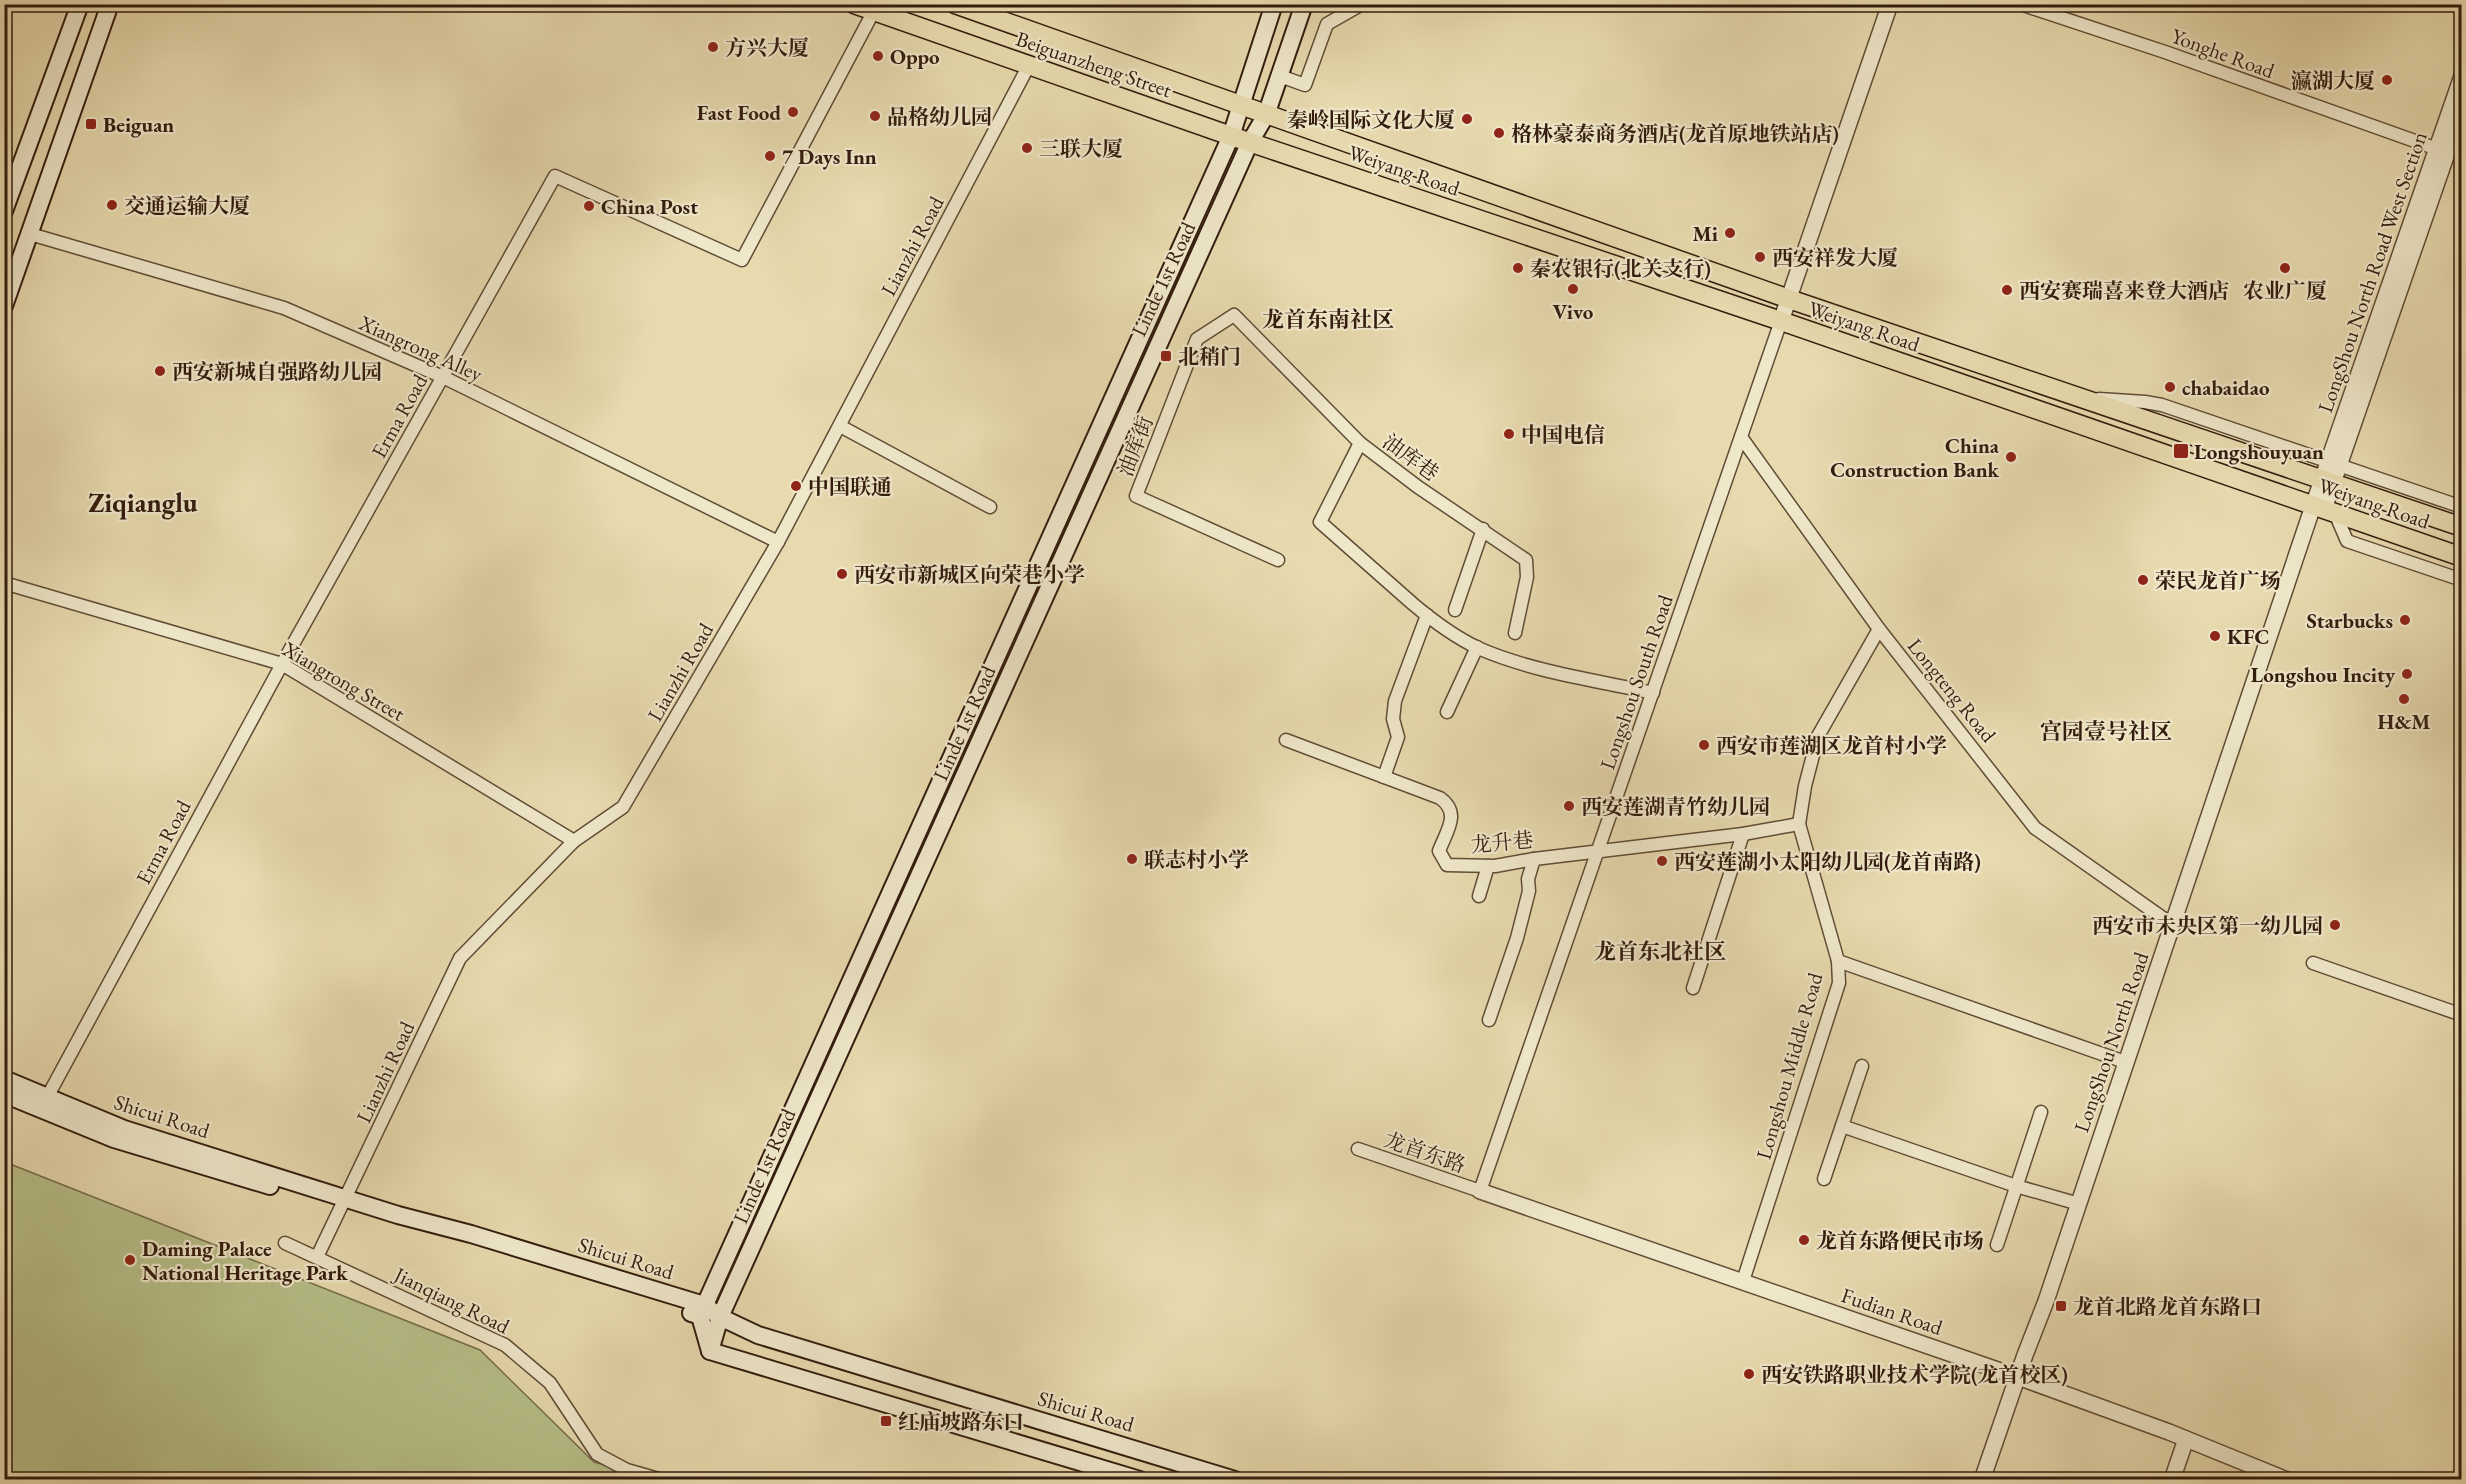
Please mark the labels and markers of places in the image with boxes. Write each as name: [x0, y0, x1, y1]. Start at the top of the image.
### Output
place label: 方兴大厦: [725, 34, 809, 61]
marker: 方兴大厦: [706, 40, 720, 54]
place label: Oppo: [890, 43, 940, 70]
marker: Oppo: [871, 49, 885, 63]
place label: 瀛湖大厦: [2291, 67, 2375, 94]
marker: 瀛湖大厦: [2380, 73, 2394, 87]
place label: Fast Food: [697, 99, 781, 126]
place label: 品格幼儿园: [887, 103, 992, 130]
marker: Fast Food: [786, 105, 800, 119]
place label: 秦岭国际文化大厦: [1287, 106, 1455, 133]
marker: 品格幼儿园: [868, 109, 882, 123]
place label: Beiguan: [103, 111, 174, 138]
marker: 秦岭国际文化大厦: [1460, 112, 1474, 126]
marker: Beiguan: [84, 117, 98, 131]
place label: 格林豪泰商务酒店(龙首原地铁站店): [1511, 120, 1839, 147]
marker: 格林豪泰商务酒店(龙首原地铁站店): [1492, 126, 1506, 140]
place label: 三联大厦: [1039, 135, 1123, 162]
marker: 三联大厦: [1020, 141, 1034, 155]
place label: 7 Days Inn: [782, 143, 877, 170]
marker: 7 Days Inn: [763, 149, 777, 163]
place label: 交通运输大厦: [124, 192, 250, 219]
place label: China Post: [601, 193, 698, 220]
marker: 交通运输大厦: [105, 198, 119, 212]
marker: China Post: [582, 199, 596, 213]
place label: Mi: [1693, 220, 1718, 247]
marker: Mi: [1723, 226, 1737, 240]
place label: 西安祥发大厦: [1772, 244, 1898, 271]
marker: 西安祥发大厦: [1753, 250, 1767, 264]
place label: 秦农银行(北关支行): [1530, 255, 1711, 282]
marker: 秦农银行(北关支行): [1511, 261, 1525, 275]
marker: 农业广厦: [2278, 261, 2292, 275]
place label: 西安赛瑞喜来登大酒店: [2019, 277, 2229, 304]
place label: 农业广厦: [2243, 277, 2327, 304]
marker: Vivo: [1566, 282, 1580, 296]
marker: 西安赛瑞喜来登大酒店: [2000, 283, 2014, 297]
place label: Vivo: [1553, 298, 1594, 325]
place label: 北稍门: [1178, 343, 1241, 370]
marker: 北稍门: [1159, 349, 1173, 363]
place label: 西安新城自强路幼儿园: [172, 358, 382, 385]
marker: 西安新城自强路幼儿园: [153, 364, 167, 378]
place label: chabaidao: [2182, 374, 2270, 401]
marker: chabaidao: [2163, 380, 2177, 394]
place label: 中国电信: [1521, 421, 1605, 448]
marker: 中国电信: [1502, 427, 1516, 441]
place label: China Construction Bank: [1830, 432, 2000, 483]
place label: Longshouyuan: [2194, 438, 2324, 465]
marker: Longshouyuan: [2172, 442, 2190, 460]
marker: China Construction Bank: [2004, 450, 2018, 464]
place label: 中国联通: [808, 473, 892, 500]
marker: 中国联通: [789, 479, 803, 493]
place label: 西安市新城区向荣巷小学: [854, 561, 1085, 588]
marker: 西安市新城区向荣巷小学: [835, 567, 849, 581]
place label: 荣民龙首广场: [2155, 567, 2281, 594]
marker: 荣民龙首广场: [2136, 573, 2150, 587]
place label: Starbucks: [2306, 607, 2393, 634]
marker: Starbucks: [2398, 613, 2412, 627]
place label: KFC: [2227, 623, 2269, 650]
marker: KFC: [2208, 629, 2222, 643]
place label: Longshou Incity: [2251, 661, 2396, 688]
marker: Longshou Incity: [2400, 667, 2414, 681]
marker: H&M: [2397, 692, 2411, 706]
place label: H&M: [2378, 708, 2430, 735]
place label: 西安市莲湖区龙首村小学: [1716, 732, 1947, 759]
marker: 西安市莲湖区龙首村小学: [1697, 738, 1711, 752]
place label: 西安莲湖青竹幼儿园: [1581, 793, 1770, 820]
marker: 西安莲湖青竹幼儿园: [1562, 799, 1576, 813]
place label: 联志村小学: [1144, 846, 1249, 873]
place label: 西安莲湖小太阳幼儿园(龙首南路): [1674, 848, 1981, 875]
marker: 联志村小学: [1125, 852, 1139, 866]
marker: 西安莲湖小太阳幼儿园(龙首南路): [1655, 854, 1669, 868]
place label: 西安市未央区第一幼儿园: [2092, 912, 2323, 939]
marker: 西安市未央区第一幼儿园: [2328, 918, 2342, 932]
place label: 龙首东路便民市场: [1816, 1227, 1984, 1254]
marker: 龙首东路便民市场: [1797, 1233, 1811, 1247]
place label: Daming Palace National Heritage Park: [142, 1235, 348, 1286]
marker: Daming Palace National Heritage Park: [123, 1253, 137, 1267]
place label: 龙首北路龙首东路口: [2073, 1293, 2262, 1320]
marker: 龙首北路龙首东路口: [2054, 1299, 2068, 1313]
place label: 西安铁路职业技术学院(龙首校区): [1761, 1361, 2068, 1388]
marker: 西安铁路职业技术学院(龙首校区): [1742, 1367, 1756, 1381]
place label: 红庙坡路东口: [898, 1408, 1024, 1435]
marker: 红庙坡路东口: [879, 1414, 893, 1428]

